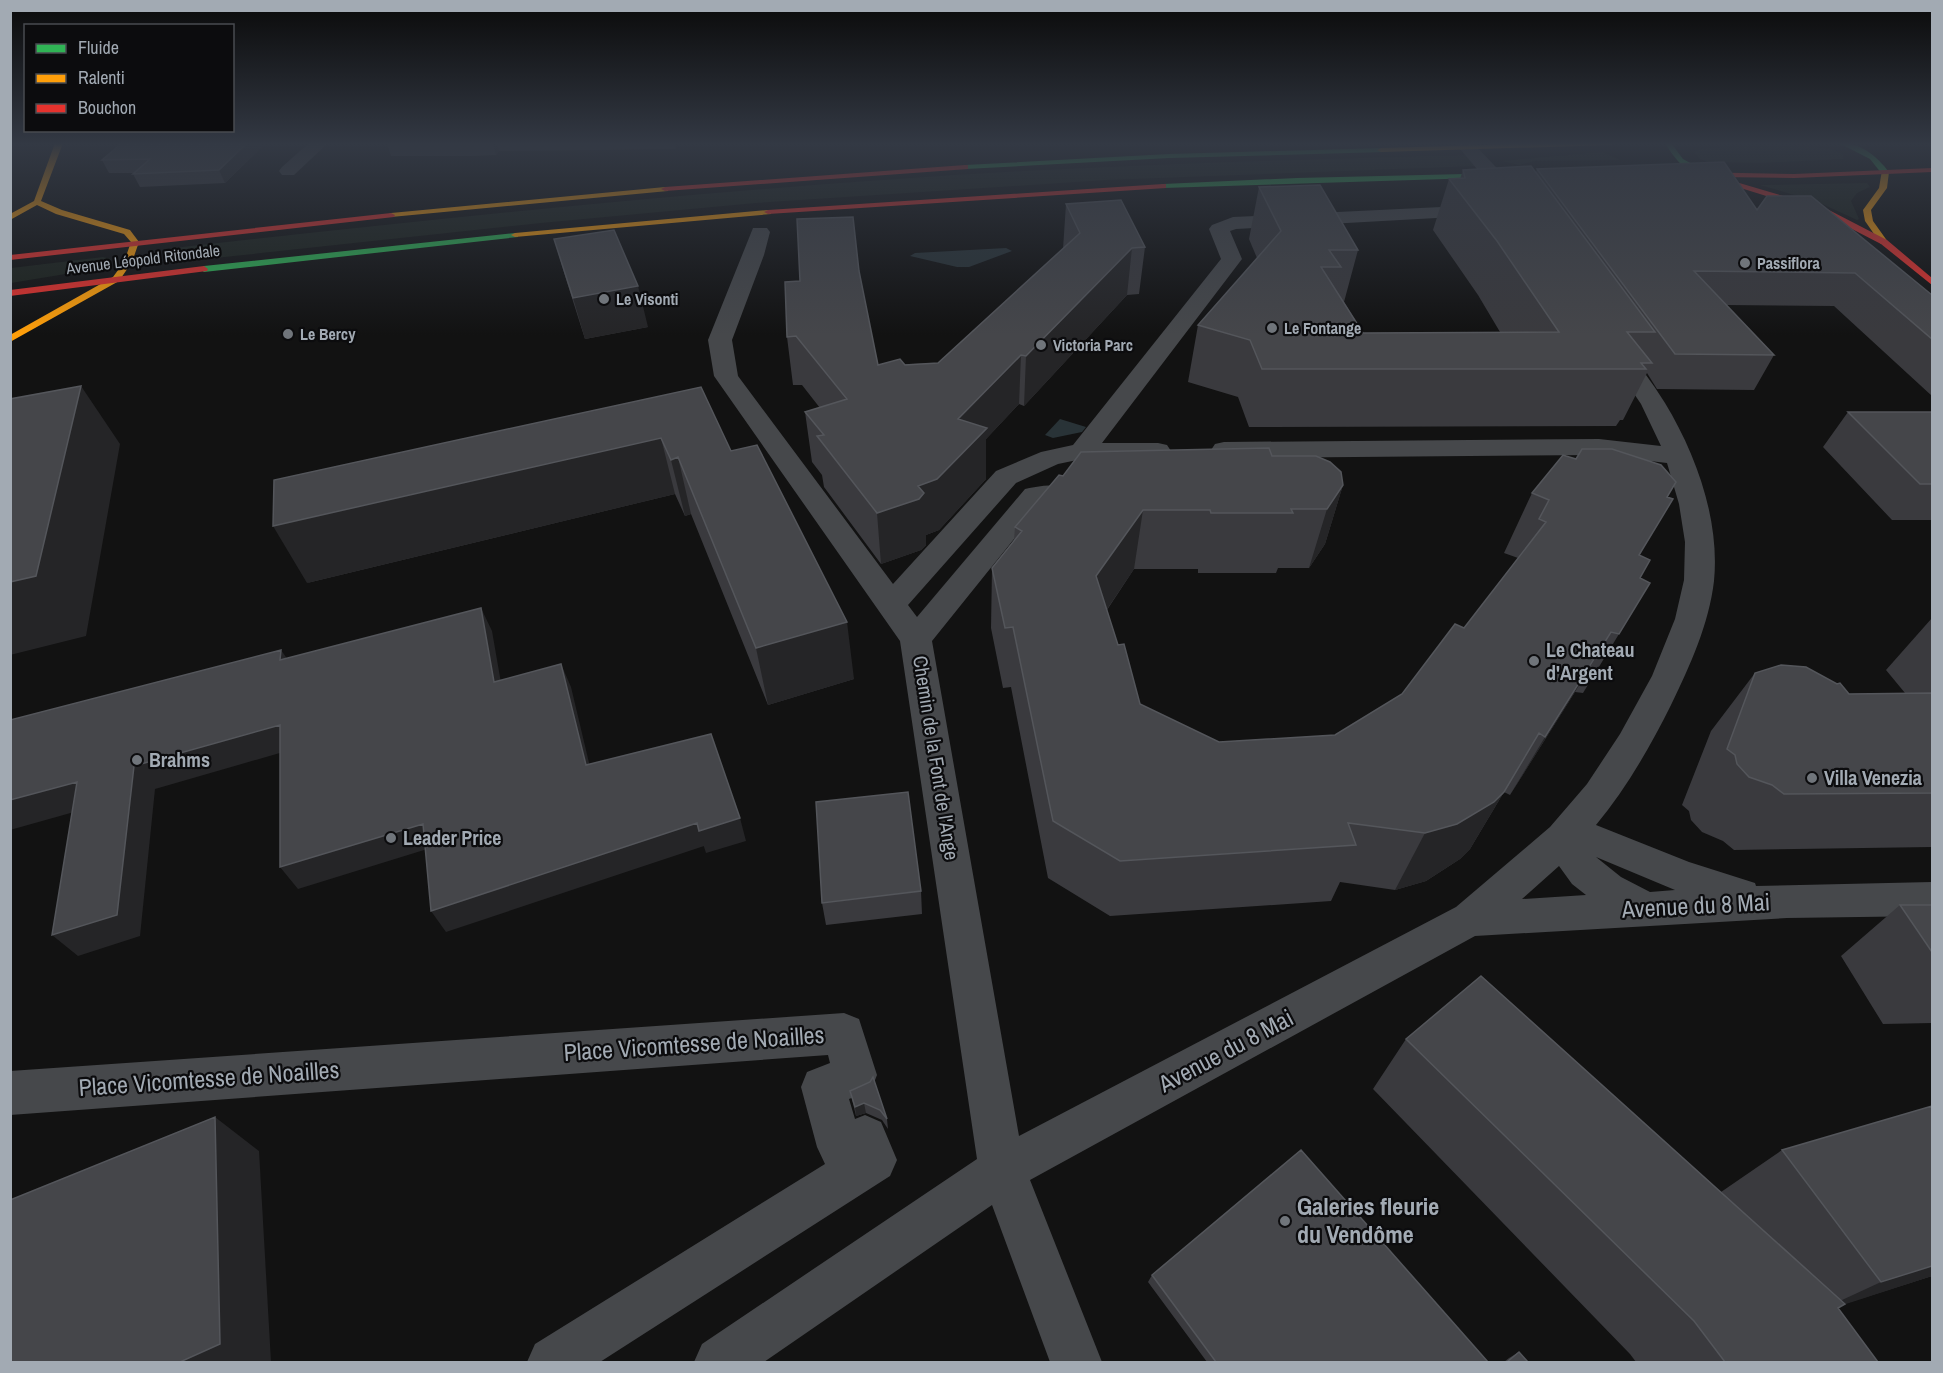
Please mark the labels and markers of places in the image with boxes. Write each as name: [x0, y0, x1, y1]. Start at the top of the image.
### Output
place label: Passiflora: [1757, 252, 1820, 274]
marker: Passiflora: [1738, 256, 1752, 270]
place label: Le Visonti: [616, 288, 678, 310]
marker: Le Visonti: [597, 292, 611, 306]
place label: Le Fontange: [1284, 317, 1361, 339]
marker: Le Fontange: [1265, 321, 1279, 335]
place label: Le Bercy: [300, 323, 356, 345]
marker: Le Bercy: [281, 327, 295, 341]
place label: Victoria Parc: [1053, 334, 1133, 356]
marker: Victoria Parc: [1034, 338, 1048, 352]
place label: Le Chateau d'Argent: [1546, 636, 1634, 686]
marker: Le Chateau d'Argent: [1527, 654, 1541, 668]
place label: Brahms: [149, 746, 210, 773]
marker: Brahms: [130, 753, 144, 767]
place label: Villa Venezia: [1824, 764, 1922, 791]
marker: Villa Venezia: [1805, 771, 1819, 785]
place label: Leader Price: [403, 824, 501, 851]
marker: Leader Price: [384, 831, 398, 845]
place label: Galeries fleurie du Vendôme: [1297, 1190, 1439, 1250]
marker: Galeries fleurie du Vendôme: [1278, 1214, 1292, 1228]

